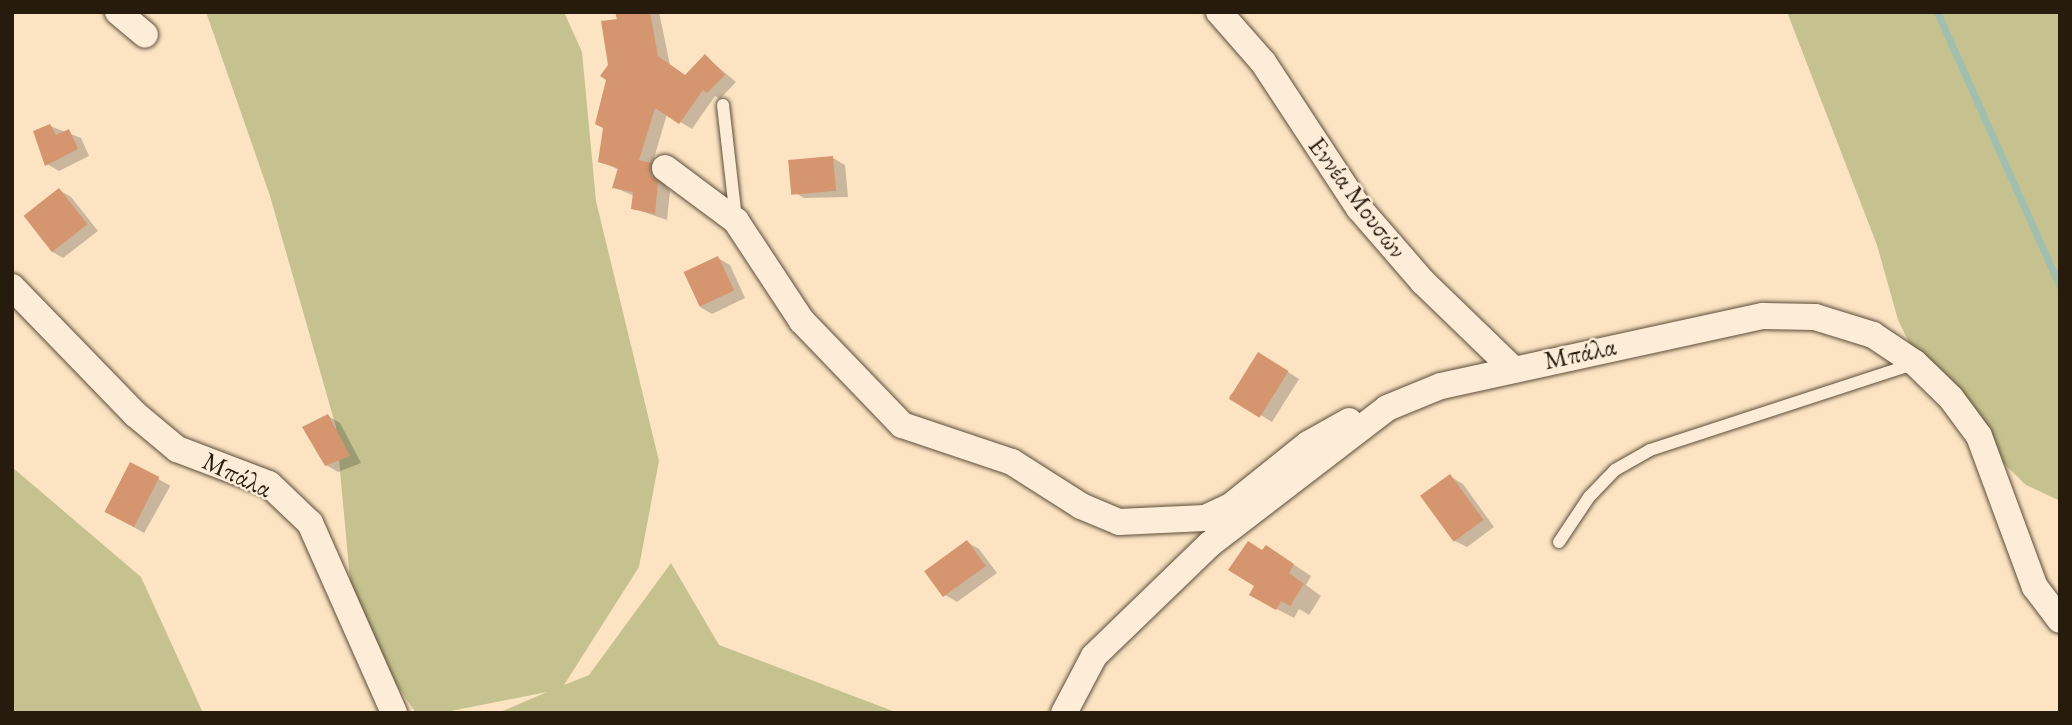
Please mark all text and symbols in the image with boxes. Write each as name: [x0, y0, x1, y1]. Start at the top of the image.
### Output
street label: Εννέα Μουσών: [1301, 131, 1413, 265]
street label: Μπάλα: [1541, 331, 1619, 377]
street label: Μπάλα: [197, 446, 277, 504]

